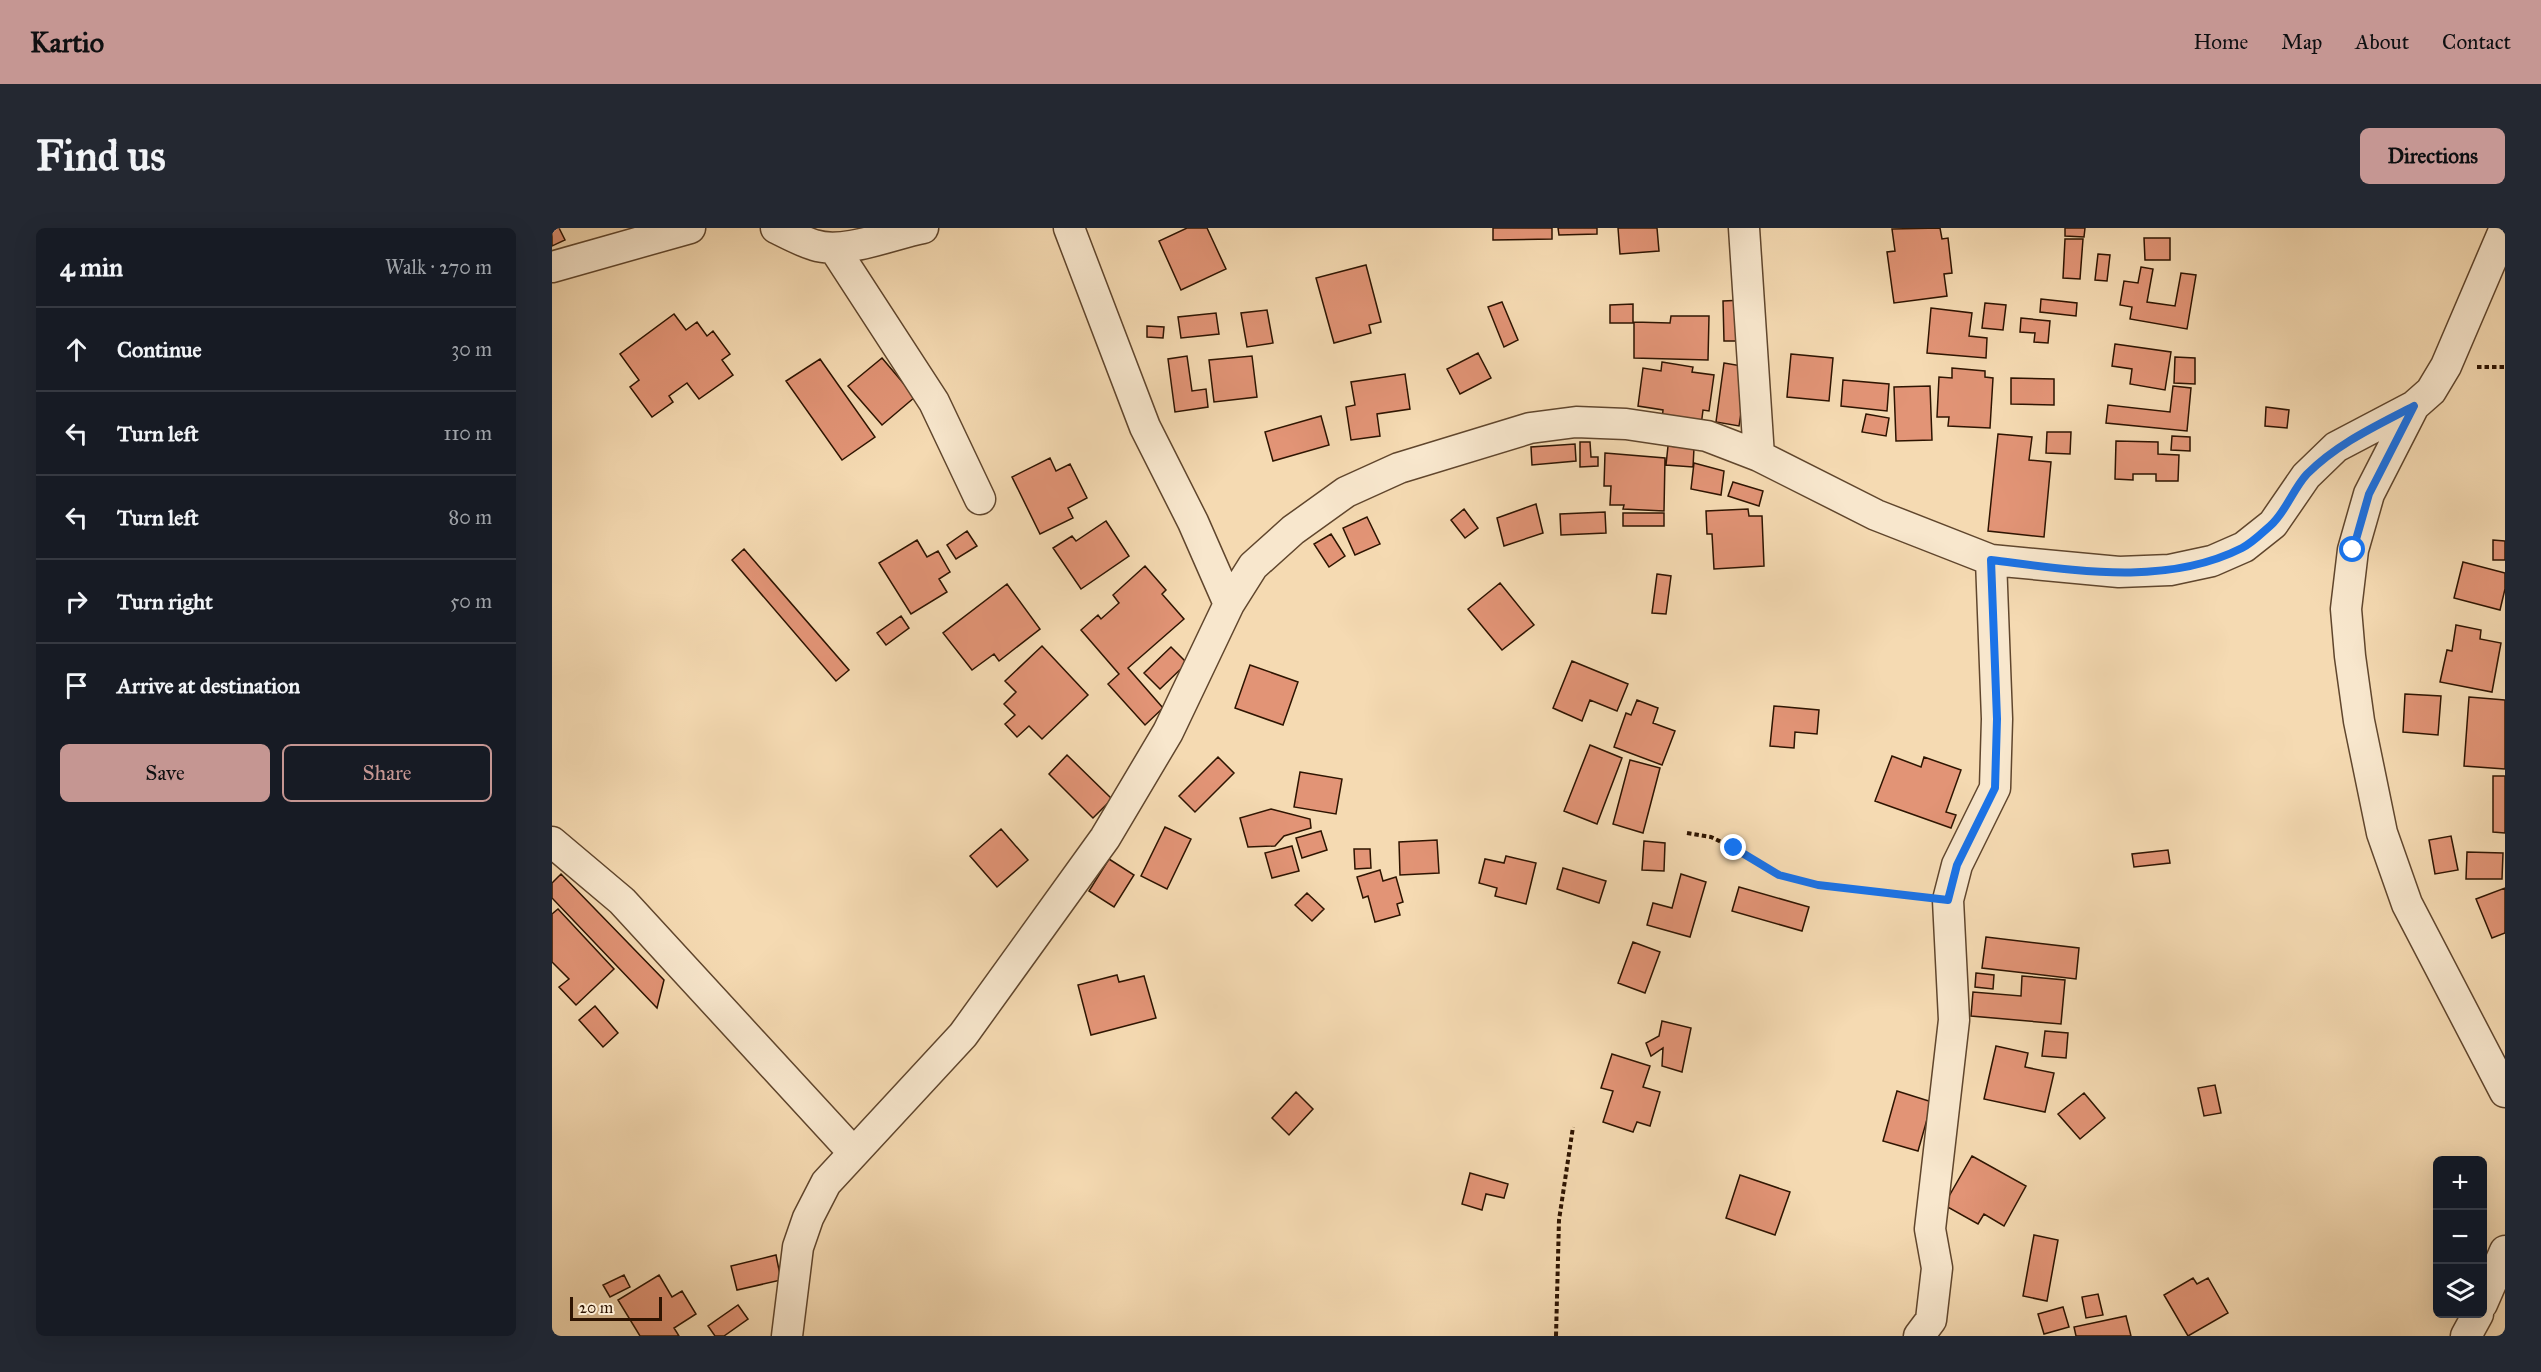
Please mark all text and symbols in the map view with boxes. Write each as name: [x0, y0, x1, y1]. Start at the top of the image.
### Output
text: Kartio: [30, 25, 104, 60]
text: Home: [2193, 29, 2248, 55]
text: Map: [2281, 29, 2322, 55]
text: About: [2355, 29, 2409, 55]
text: Contact: [2442, 29, 2511, 55]
button: Directions: [2360, 128, 2505, 184]
text: Find us: [36, 130, 166, 182]
text: 4 min: [60, 251, 123, 283]
text: Walk · 270 m: [385, 255, 492, 279]
icon: ahead: [60, 333, 93, 366]
text: Continue: [117, 336, 202, 363]
text: 30 m: [451, 337, 492, 361]
icon: left: [60, 417, 93, 450]
text: Turn left: [117, 420, 199, 447]
text: 110 m: [444, 421, 492, 445]
icon: left: [60, 501, 93, 534]
text: Turn left: [117, 504, 199, 531]
text: 80 m: [449, 505, 492, 529]
route start: [2339, 536, 2365, 562]
icon: right: [60, 585, 93, 618]
text: Turn right: [117, 588, 213, 615]
text: 50 m: [450, 589, 492, 613]
icon: arrive: [60, 669, 93, 702]
text: Arrive at destination: [117, 672, 300, 699]
button: Save: [60, 744, 270, 802]
button: Share: [282, 744, 492, 802]
route end: [1720, 834, 1746, 860]
map controls: [2433, 1156, 2487, 1318]
button: +: [2433, 1156, 2487, 1210]
button: −: [2433, 1210, 2487, 1264]
button: layers: [2433, 1264, 2487, 1318]
scale bar: [570, 1294, 662, 1322]
text: 20 m: [579, 1298, 613, 1317]

